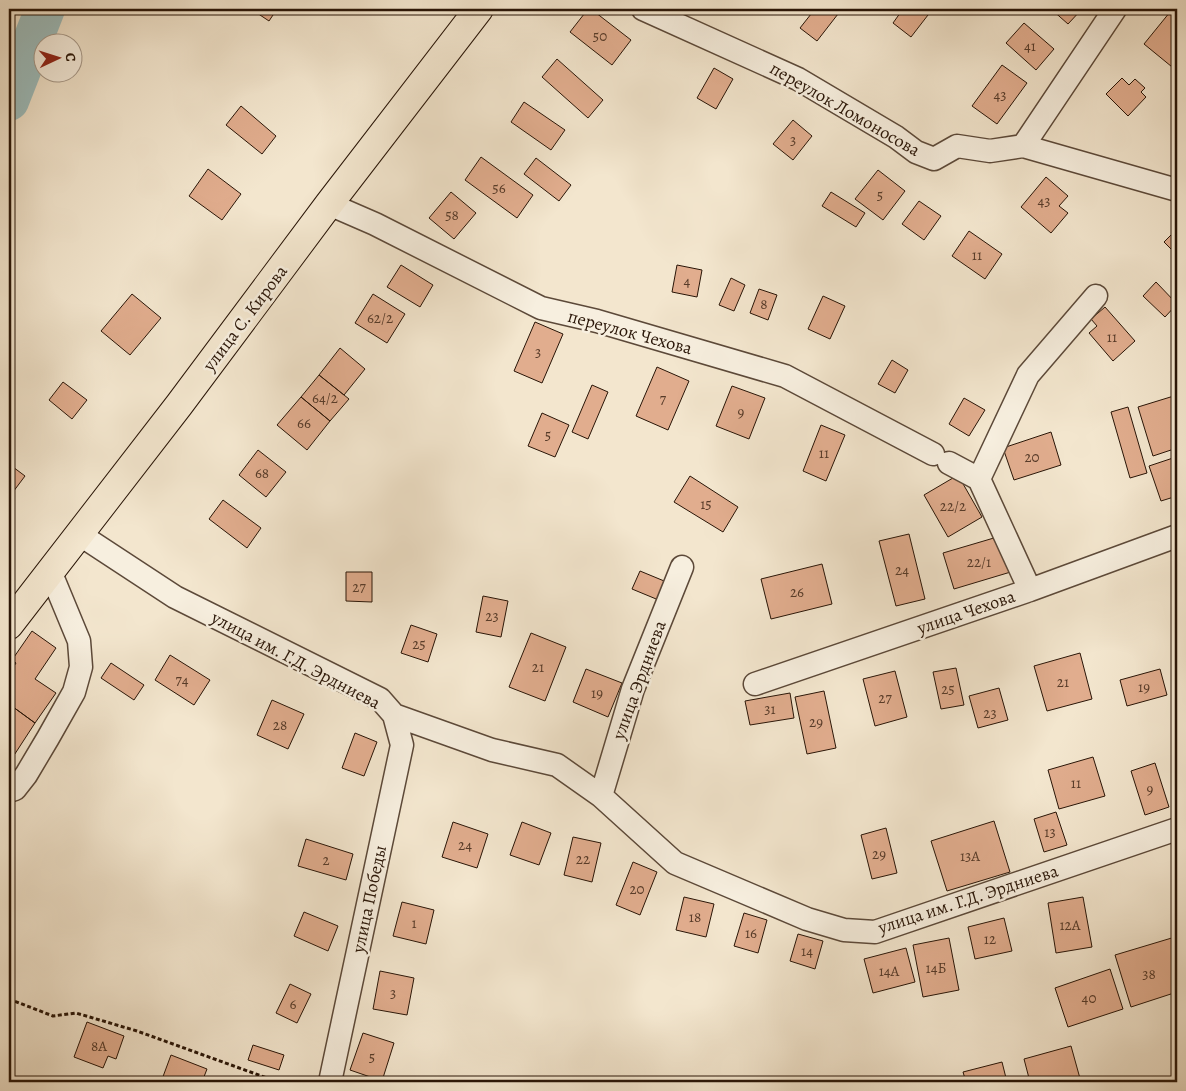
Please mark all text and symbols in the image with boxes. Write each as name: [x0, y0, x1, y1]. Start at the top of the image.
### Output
house number: 50: [593, 26, 607, 46]
north arrow: [32, 32, 82, 82]
house number: 41: [1024, 36, 1036, 56]
text: С: [61, 52, 80, 62]
street label: переулок Ломоносова: [765, 56, 925, 162]
house number: 43: [993, 85, 1007, 105]
house number: 3: [790, 130, 796, 150]
house number: 56: [492, 178, 506, 198]
house number: 5: [877, 185, 883, 205]
house number: 43: [1037, 191, 1051, 211]
house number: 58: [445, 205, 459, 225]
house number: 11: [972, 245, 982, 265]
street label: улица С. Кирова: [197, 260, 293, 377]
house number: 4: [684, 271, 691, 291]
house number: 8: [760, 294, 768, 314]
street label: переулок Чехова: [565, 304, 696, 360]
house number: 62/2: [367, 308, 393, 328]
house number: 11: [1107, 327, 1117, 347]
house number: 3: [535, 342, 541, 362]
house number: 64/2: [312, 388, 338, 408]
house number: 7: [660, 389, 667, 409]
house number: 9: [738, 402, 745, 422]
house number: 66: [297, 413, 311, 433]
house number: 5: [545, 425, 551, 445]
house number: 11: [819, 443, 829, 463]
house number: 20: [1024, 447, 1040, 467]
house number: 68: [255, 463, 269, 483]
house number: 15: [700, 494, 712, 514]
house number: 22/2: [940, 496, 966, 516]
house number: 22/1: [967, 552, 991, 572]
house number: 24: [895, 560, 909, 580]
house number: 27: [352, 577, 366, 597]
house number: 26: [790, 582, 804, 602]
street label: улица Чехова: [913, 584, 1019, 640]
street label: улица им. Г.Д. Эрдниева: [206, 605, 385, 715]
house number: 23: [485, 606, 499, 626]
street label: улица Эрдниева: [606, 617, 672, 744]
house number: 25: [412, 634, 426, 654]
house number: 21: [532, 657, 544, 677]
house number: 74: [175, 670, 189, 690]
house number: 21: [1057, 672, 1069, 692]
house number: 19: [1138, 677, 1150, 697]
house number: 25: [941, 679, 955, 699]
house number: 19: [591, 683, 603, 703]
house number: 27: [878, 688, 892, 708]
house number: 31: [764, 699, 776, 719]
house number: 23: [983, 703, 997, 723]
house number: 29: [809, 712, 823, 732]
house number: 28: [273, 715, 287, 735]
house number: 11: [1071, 773, 1081, 793]
house number: 9: [1147, 779, 1154, 799]
house number: 13: [1044, 822, 1056, 842]
house number: 24: [458, 835, 472, 855]
street label: улица Победы: [346, 843, 392, 956]
house number: 29: [872, 844, 886, 864]
house number: 13А: [960, 846, 980, 866]
house number: 22: [576, 849, 590, 869]
house number: 2: [322, 850, 330, 870]
street label: улица им. Г.Д. Эрдниева: [874, 858, 1062, 940]
house number: 20: [629, 879, 645, 899]
house number: 18: [689, 907, 701, 927]
house number: 1: [411, 913, 417, 933]
house number: 12А: [1059, 915, 1081, 935]
house number: 16: [745, 923, 757, 943]
house number: 12: [984, 929, 996, 949]
house number: 14: [801, 941, 813, 961]
house number: 14Б: [926, 958, 946, 978]
house number: 14А: [879, 961, 900, 981]
house number: 38: [1142, 964, 1156, 984]
house number: 3: [390, 983, 396, 1003]
house number: 40: [1082, 988, 1096, 1008]
house number: 6: [290, 994, 297, 1014]
house number: 8А: [91, 1036, 107, 1056]
house number: 5: [369, 1047, 375, 1067]

